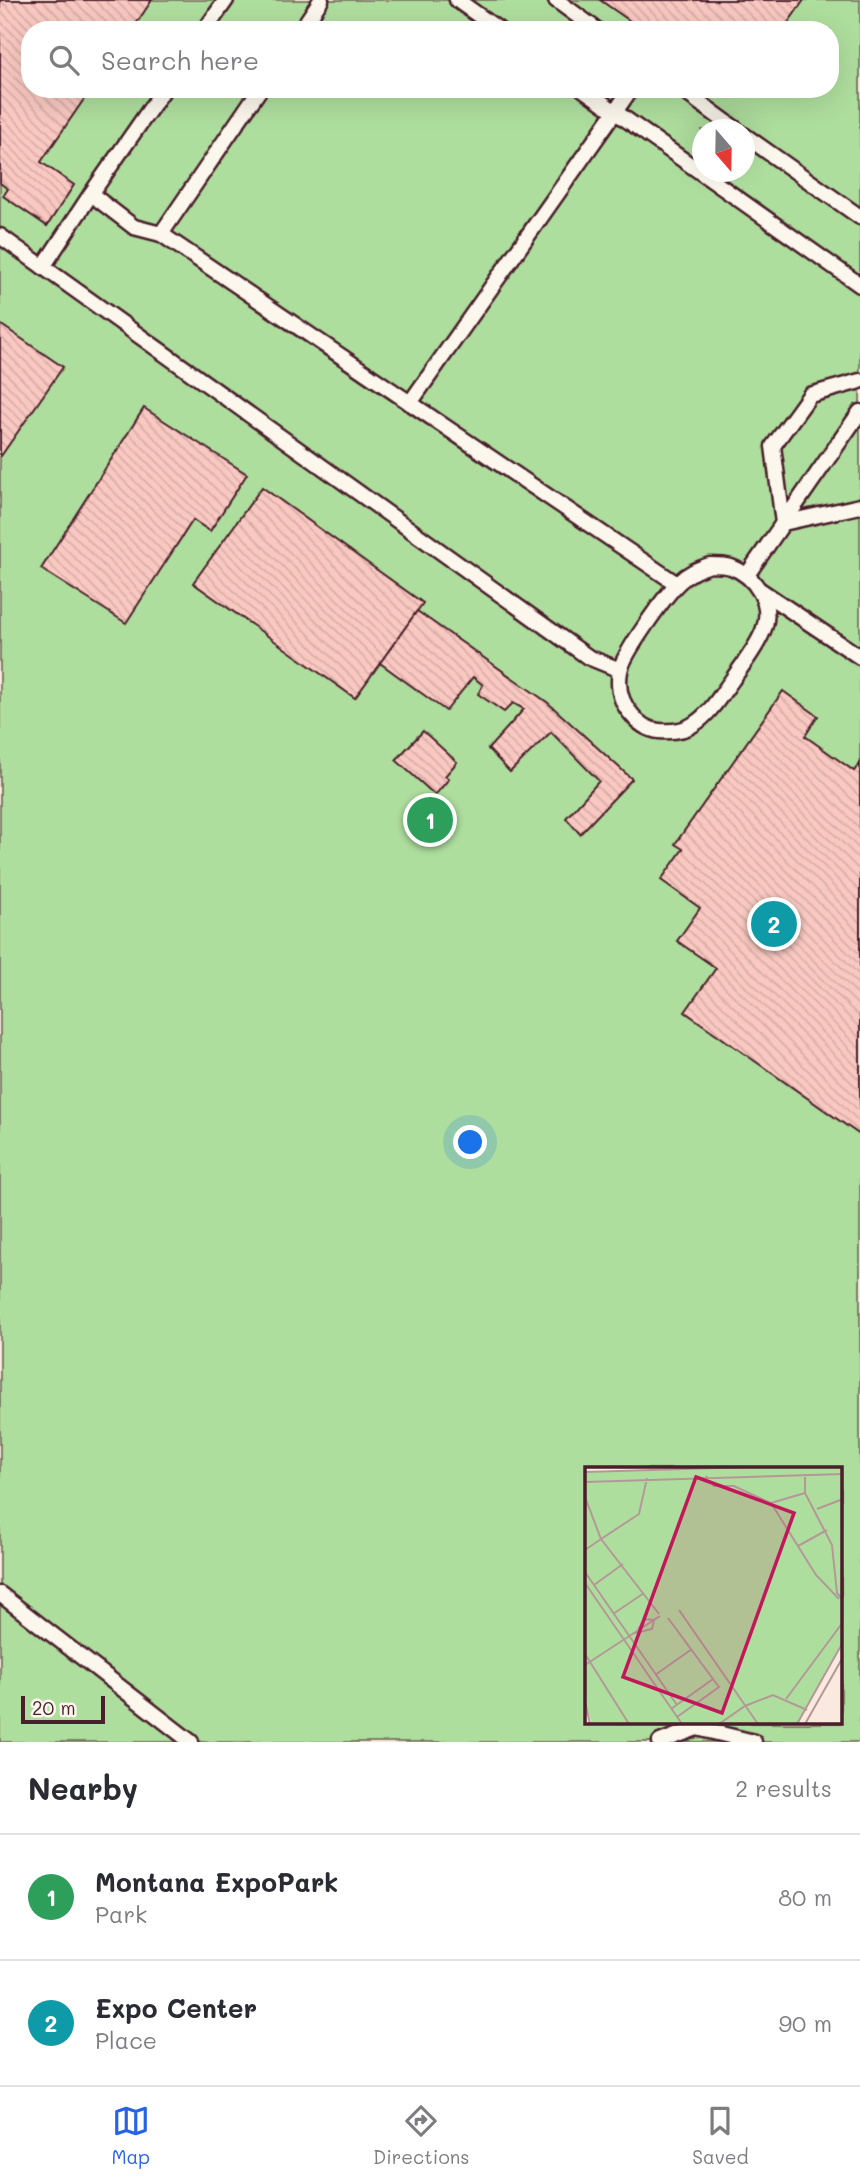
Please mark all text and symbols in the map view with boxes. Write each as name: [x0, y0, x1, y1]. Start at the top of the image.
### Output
search box: [21, 21, 839, 98]
icon: search: [45, 41, 83, 79]
text: Search here: [101, 43, 259, 77]
north arrow: [692, 119, 755, 182]
pin: 1: [407, 794, 453, 846]
pin: 2: [751, 898, 797, 950]
your location: [453, 1125, 487, 1159]
inset map: [585, 1467, 842, 1724]
scale bar: [21, 1693, 105, 1725]
text: 20 m: [32, 1695, 76, 1720]
text: Nearby: [28, 1768, 138, 1808]
text: 2 results: [735, 1773, 832, 1803]
text: Montana ExpoPark: [95, 1865, 338, 1899]
text: 1: [46, 1882, 56, 1912]
text: 80 m: [778, 1882, 832, 1912]
text: Park: [95, 1899, 147, 1929]
text: Expo Center: [95, 1991, 257, 2025]
text: 2: [45, 2008, 57, 2038]
text: 90 m: [779, 2008, 832, 2038]
text: Place: [95, 2025, 157, 2055]
tab: Map: [111, 2102, 150, 2169]
tab: Directions: [373, 2102, 469, 2169]
tab: Saved: [692, 2102, 749, 2169]

